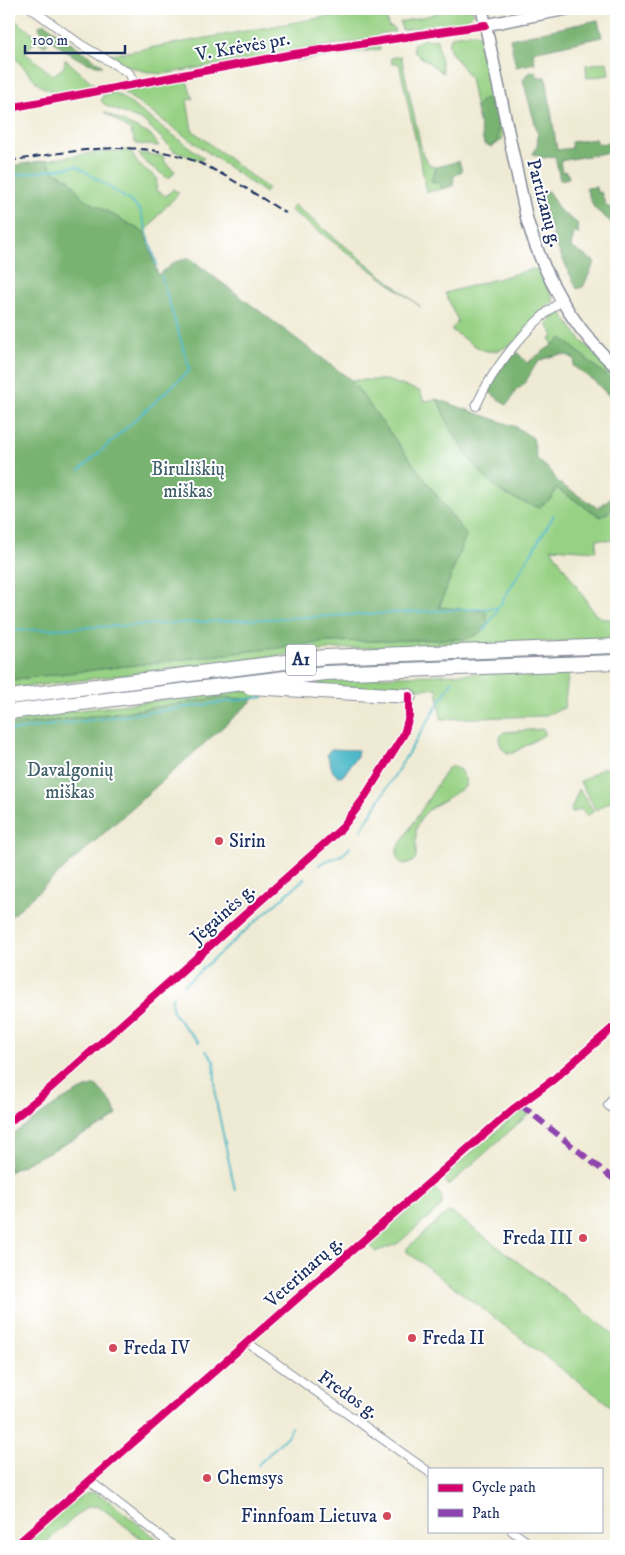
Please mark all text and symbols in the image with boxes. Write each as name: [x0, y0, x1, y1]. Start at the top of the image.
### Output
scale bar: [25, 22, 125, 54]
street label: V. Krėvės pr.: [193, 27, 292, 67]
text: 100 m: [32, 31, 68, 50]
street label: Partizanų g.: [521, 156, 567, 250]
park label: Biruliškių miškas: [151, 458, 225, 503]
road number: A1: [286, 644, 316, 676]
park label: Davalgonių miškas: [27, 759, 113, 804]
place label: Sirin: [229, 830, 266, 853]
marker: Sirin: [213, 835, 225, 847]
street label: Jėgainės g.: [184, 879, 260, 950]
place label: Freda III: [502, 1227, 573, 1250]
street label: Veterinarų g.: [260, 1231, 348, 1314]
marker: Freda III: [577, 1232, 589, 1244]
place label: Freda II: [422, 1327, 485, 1350]
marker: Freda II: [406, 1332, 418, 1344]
place label: Freda IV: [123, 1337, 191, 1360]
marker: Freda IV: [107, 1342, 119, 1354]
street label: Fredos g.: [313, 1366, 383, 1424]
place label: Chemsys: [217, 1467, 283, 1490]
legend: [428, 1468, 602, 1532]
marker: Chemsys: [201, 1472, 213, 1484]
text: Cycle path: [472, 1478, 536, 1497]
text: Path: [472, 1504, 500, 1523]
place label: Finnfoam Lietuva: [241, 1505, 377, 1528]
marker: Finnfoam Lietuva: [381, 1510, 393, 1522]

